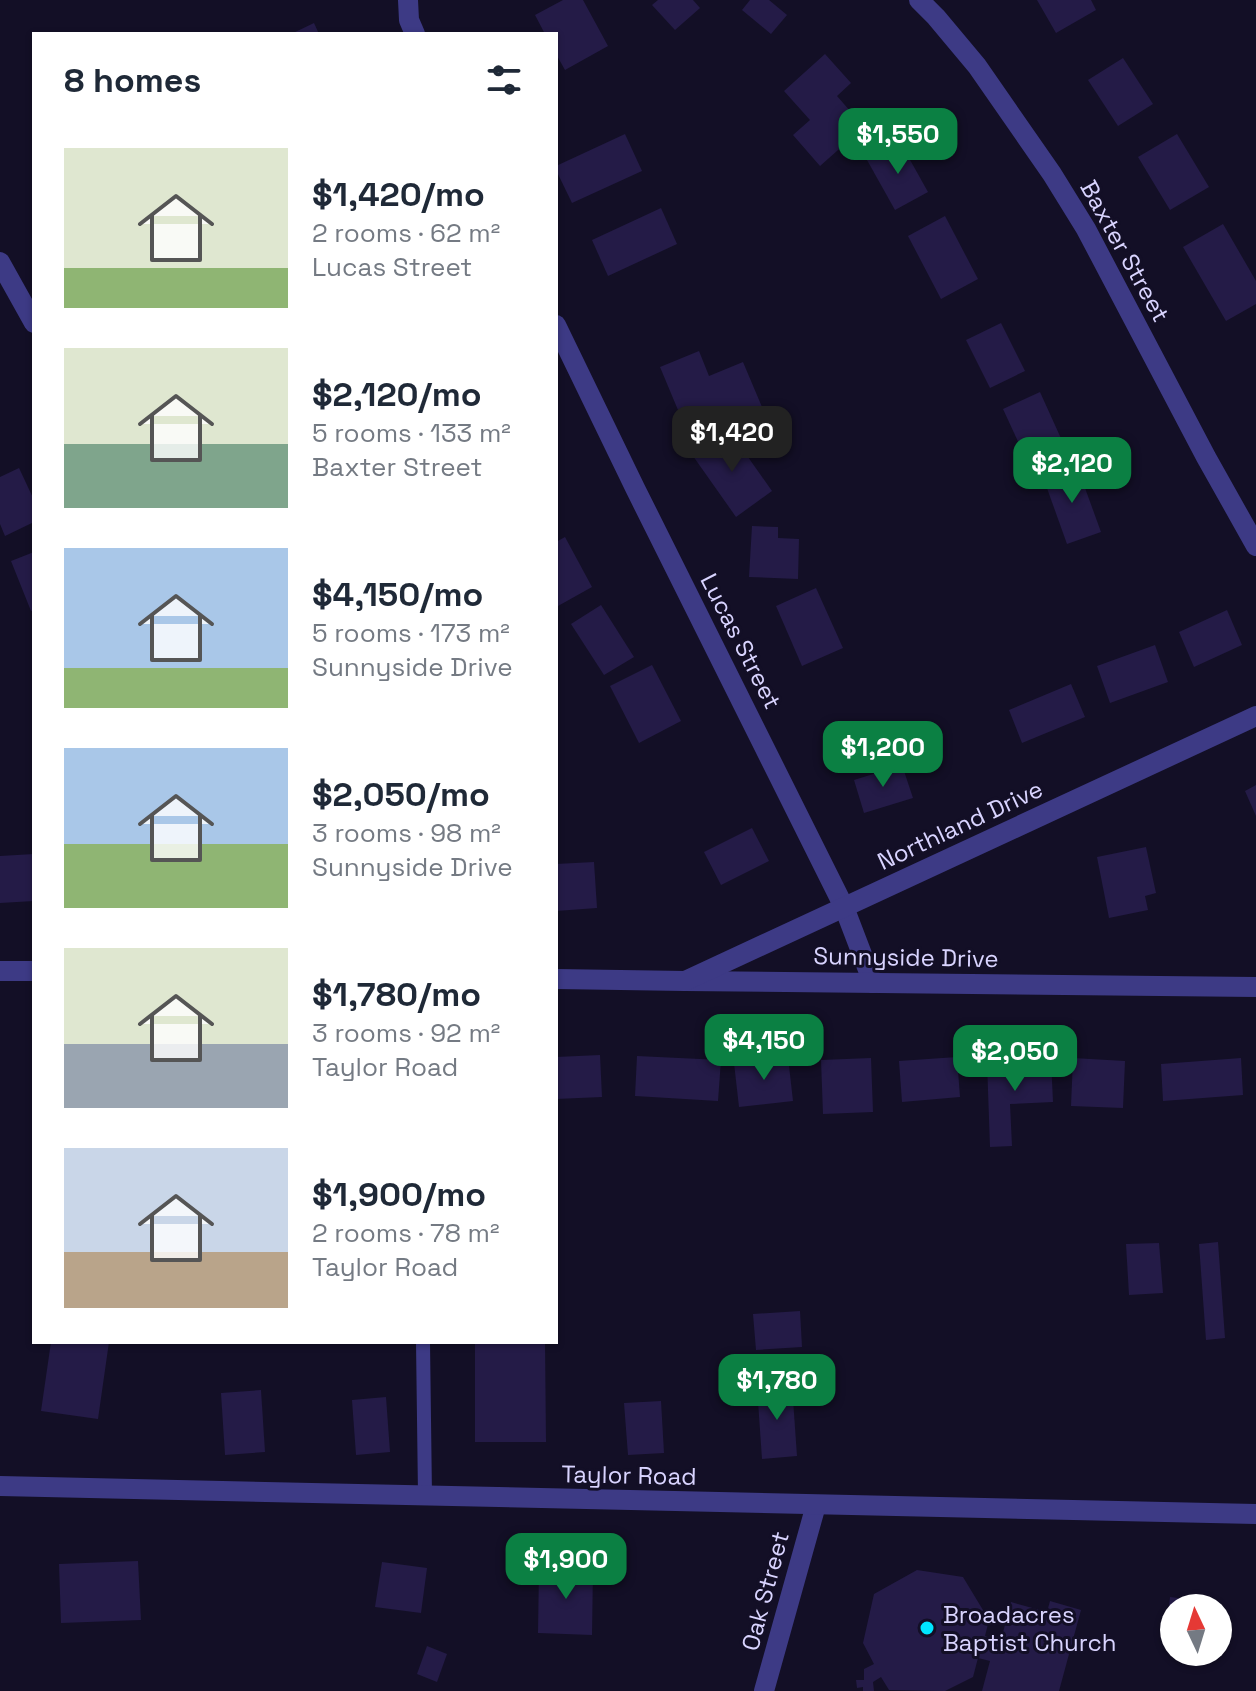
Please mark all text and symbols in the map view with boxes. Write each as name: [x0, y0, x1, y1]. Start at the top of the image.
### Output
icon: filters: [482, 58, 526, 102]
text: 8 homes: [64, 59, 201, 102]
pin: $1,550: [833, 108, 963, 176]
text: $1,550: [856, 117, 940, 151]
text: $1,420/mo: [312, 173, 485, 216]
street label: Baxter Street: [1073, 175, 1177, 327]
icon: home: [128, 180, 224, 276]
text: 2 rooms · 62 m²: [312, 216, 500, 250]
text: Lucas Street: [312, 250, 472, 284]
text: $2,120/mo: [312, 373, 482, 416]
icon: home: [128, 380, 224, 476]
pin: $1,420: [667, 406, 797, 474]
text: $1,420: [690, 415, 774, 449]
text: 5 rooms · 133 m²: [312, 416, 511, 450]
pin: $2,120: [1007, 437, 1137, 505]
text: $2,120: [1031, 446, 1113, 480]
text: Baxter Street: [312, 450, 482, 484]
street label: Lucas Street: [694, 568, 788, 714]
text: $4,150/mo: [312, 573, 483, 616]
icon: home: [128, 580, 224, 676]
text: 5 rooms · 173 m²: [312, 616, 510, 650]
text: Sunnyside Drive: [312, 650, 513, 684]
pin: $1,200: [818, 721, 948, 789]
text: $1,200: [841, 730, 925, 764]
text: $2,050/mo: [312, 773, 490, 816]
street label: Northland Drive: [872, 773, 1048, 877]
icon: home: [128, 780, 224, 876]
text: 3 rooms · 98 m²: [312, 816, 501, 850]
text: Sunnyside Drive: [312, 850, 513, 884]
street label: Sunnyside Drive: [813, 940, 999, 974]
text: $1,780/mo: [312, 973, 481, 1016]
icon: home: [128, 980, 224, 1076]
pin: $4,150: [699, 1014, 829, 1082]
text: 3 rooms · 92 m²: [312, 1016, 500, 1050]
text: $4,150: [723, 1023, 805, 1057]
pin: $2,050: [950, 1025, 1080, 1093]
text: $2,050: [971, 1034, 1059, 1068]
text: Taylor Road: [312, 1050, 458, 1084]
text: $1,900/mo: [312, 1173, 486, 1216]
icon: home: [128, 1180, 224, 1276]
text: 2 rooms · 78 m²: [312, 1216, 499, 1250]
text: Taylor Road: [312, 1250, 458, 1284]
pin: $1,780: [712, 1354, 842, 1422]
text: $1,780: [736, 1363, 818, 1397]
street label: Taylor Road: [561, 1458, 697, 1492]
street label: Oak Street: [734, 1528, 796, 1654]
pin: $1,900: [501, 1533, 631, 1601]
text: $1,900: [524, 1542, 608, 1576]
north arrow: [1160, 1594, 1232, 1666]
map controls: [1160, 1594, 1232, 1666]
place label: Broadacres Baptist Church: [943, 1599, 1116, 1658]
marker: Broadacres Baptist Church: [918, 1619, 936, 1637]

